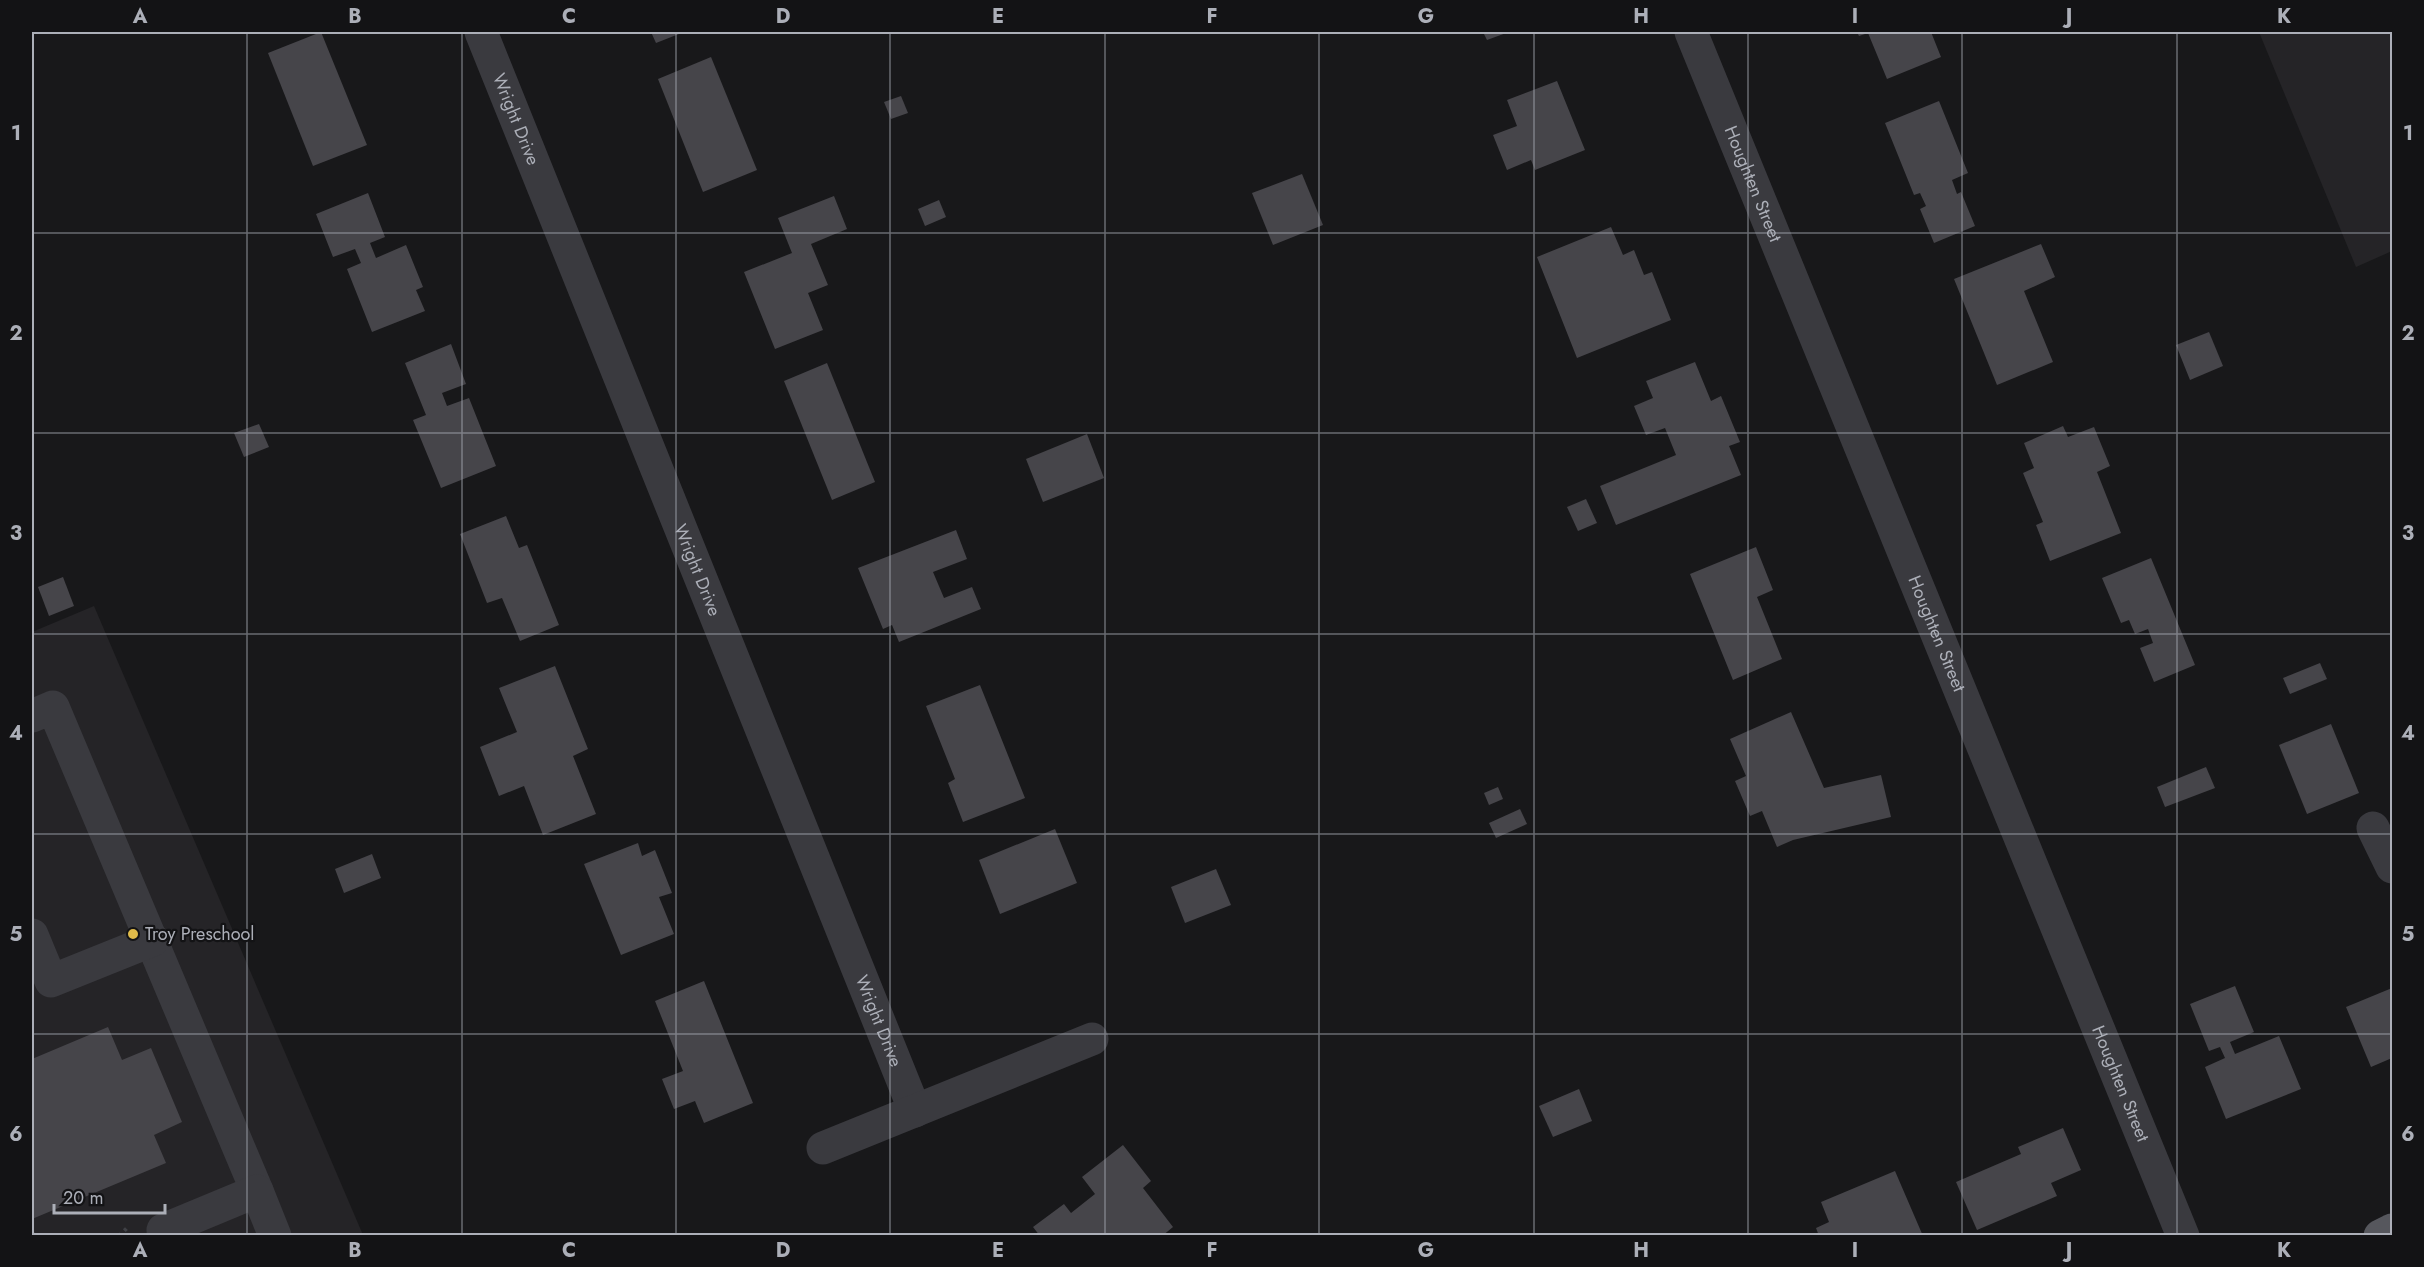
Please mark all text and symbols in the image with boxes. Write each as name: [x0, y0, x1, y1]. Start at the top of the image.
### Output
text: A: [132, 2, 148, 31]
text: B: [348, 2, 362, 31]
text: C: [562, 2, 576, 31]
text: D: [776, 2, 790, 31]
text: E: [992, 2, 1004, 31]
text: F: [1206, 2, 1218, 31]
text: G: [1418, 2, 1434, 31]
text: H: [1633, 2, 1649, 31]
text: I: [1852, 2, 1858, 31]
text: J: [2062, 2, 2072, 31]
text: K: [2277, 2, 2291, 31]
street label: Wright Drive: [486, 69, 546, 169]
text: 1: [11, 119, 21, 148]
text: 1: [2403, 119, 2413, 148]
street label: Houghten Street: [1718, 122, 1789, 246]
text: 2: [9, 319, 23, 348]
text: 2: [2401, 319, 2415, 348]
text: 3: [10, 519, 22, 548]
text: 3: [2402, 519, 2414, 548]
street label: Wright Drive: [667, 520, 728, 620]
street label: Houghten Street: [1902, 572, 1972, 696]
text: 4: [9, 719, 23, 748]
text: 4: [2401, 719, 2415, 748]
text: 5: [10, 920, 23, 949]
text: 5: [2402, 920, 2415, 949]
place label: Troy Preschool: [145, 921, 255, 947]
marker: Troy Preschool: [126, 927, 140, 941]
street label: Wright Drive: [849, 971, 909, 1071]
street label: Houghten Street: [2085, 1022, 2156, 1146]
text: 6: [9, 1120, 23, 1149]
text: 6: [2401, 1120, 2415, 1149]
scale bar: [54, 1177, 165, 1215]
text: 20 m: [63, 1185, 103, 1211]
text: A: [132, 1236, 148, 1265]
text: B: [348, 1236, 362, 1265]
text: C: [562, 1236, 576, 1265]
text: D: [776, 1236, 790, 1265]
text: E: [992, 1236, 1004, 1265]
text: F: [1206, 1236, 1218, 1265]
text: G: [1418, 1236, 1434, 1265]
text: H: [1633, 1236, 1649, 1265]
text: I: [1852, 1236, 1858, 1265]
text: J: [2062, 1236, 2072, 1265]
text: K: [2277, 1236, 2291, 1265]

